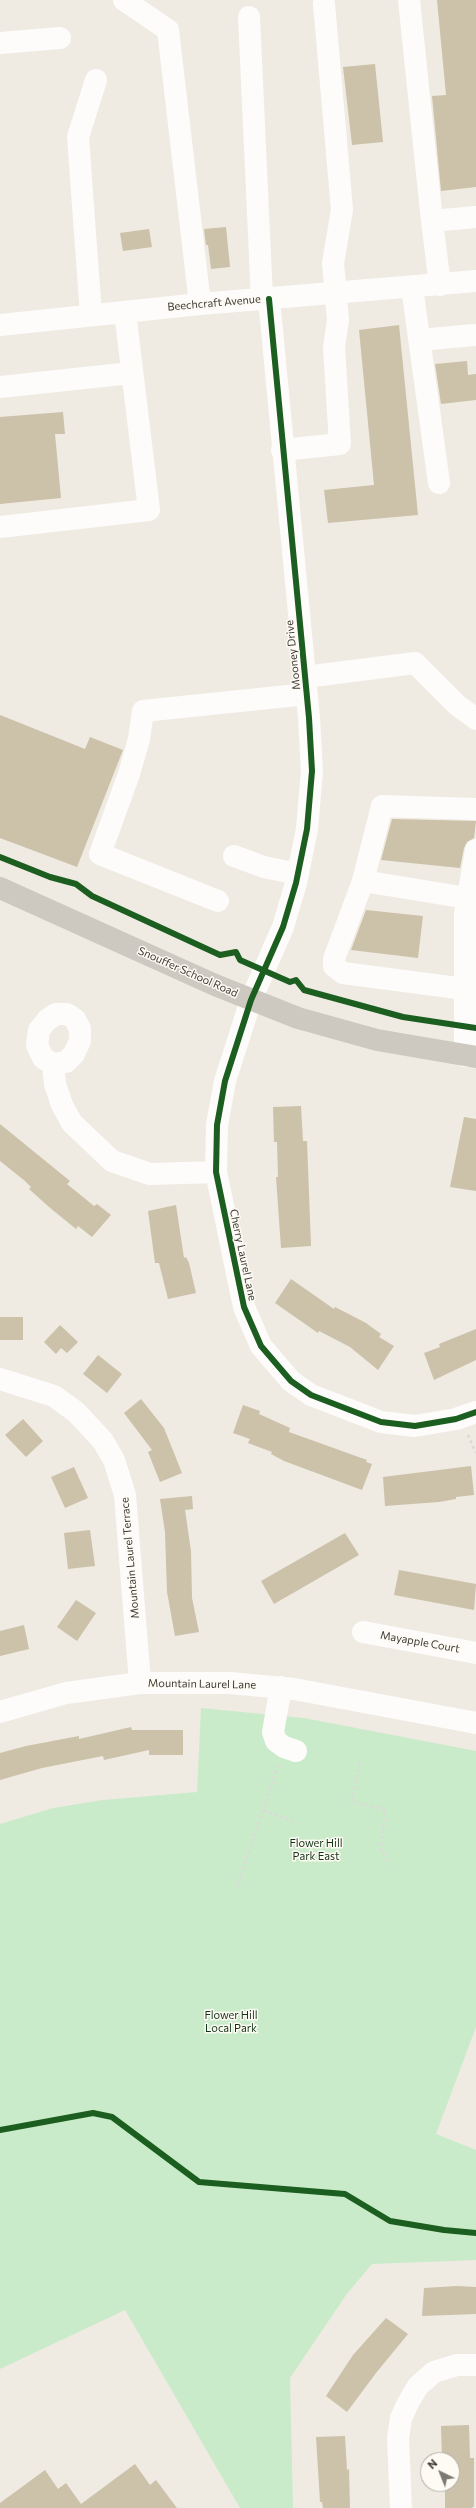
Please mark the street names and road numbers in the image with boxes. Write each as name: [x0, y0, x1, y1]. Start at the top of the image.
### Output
street label: Beechcraft Avenue: [167, 292, 261, 314]
street label: Mooney Drive: [283, 620, 303, 690]
street label: Snouffer School Road: [136, 944, 240, 1000]
street label: Cherry Laurel Lane: [227, 1208, 259, 1302]
street label: Mountain Laurel Terrace: [118, 1497, 142, 1619]
street label: Mayapple Court: [379, 1629, 461, 1655]
street label: Mountain Laurel Lane: [148, 1676, 256, 1692]

